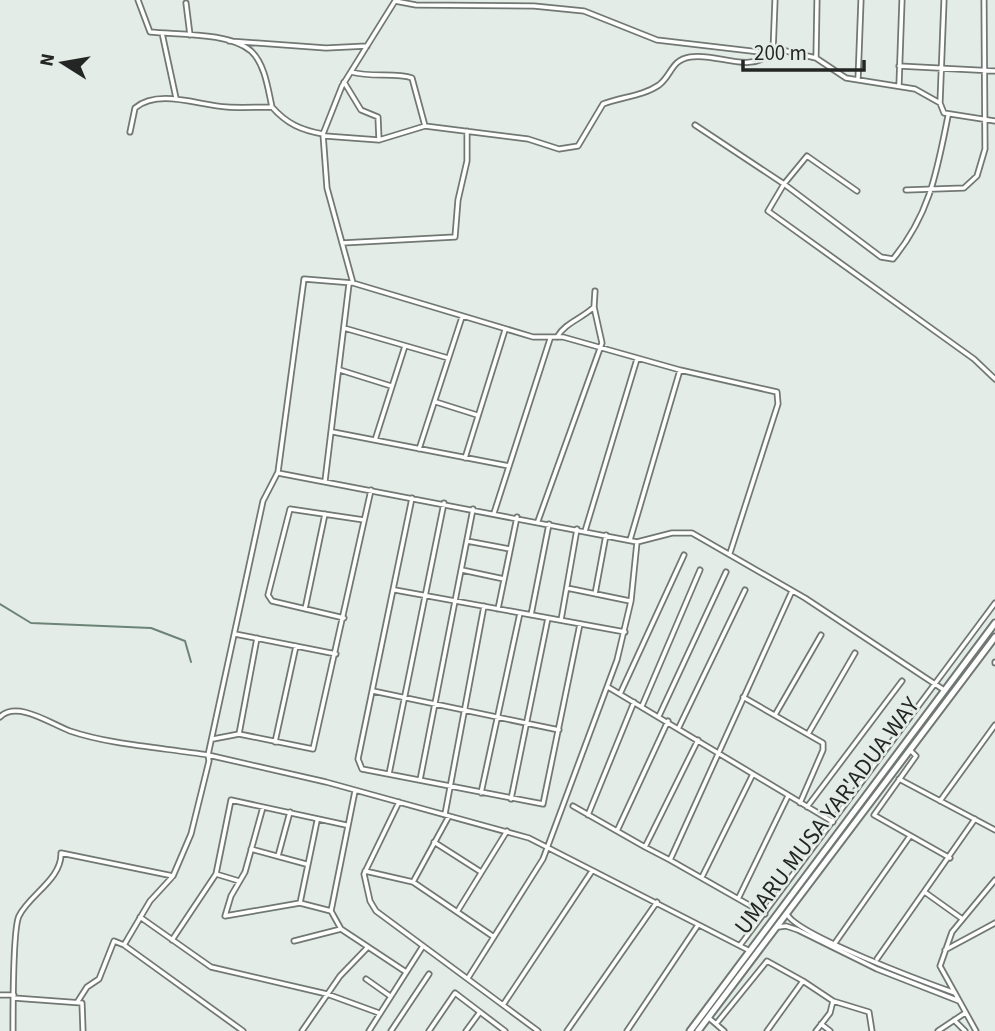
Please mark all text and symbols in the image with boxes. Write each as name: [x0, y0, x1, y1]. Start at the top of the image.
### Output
north arrow: [28, 28, 98, 98]
scale bar: [743, 28, 864, 72]
text: 200 m: [754, 38, 807, 68]
text: N: [33, 51, 62, 69]
street label: UMARU MUSA YAR'ADUA WAY: [726, 689, 928, 942]

